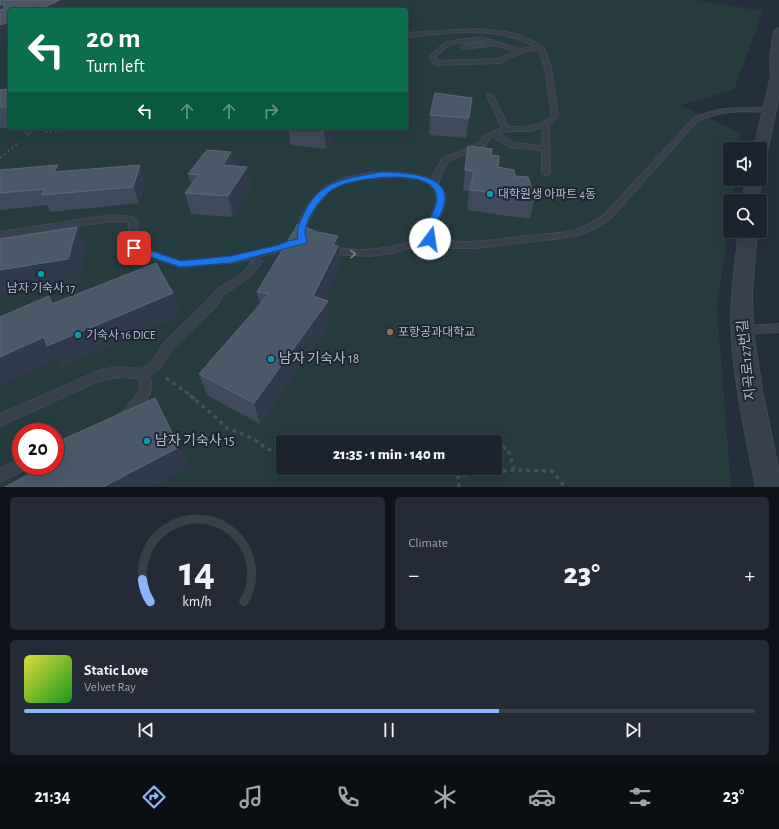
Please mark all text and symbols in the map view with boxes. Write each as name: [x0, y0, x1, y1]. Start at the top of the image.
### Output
icon: left: [20, 24, 72, 76]
text: 20 m: [86, 25, 141, 53]
text: Turn left: [86, 58, 145, 76]
icon: left: [134, 100, 156, 122]
icon: ahead: [176, 100, 198, 122]
icon: ahead: [218, 100, 240, 122]
icon: right: [260, 100, 282, 122]
map controls: [723, 142, 767, 238]
button: sound: [723, 142, 767, 186]
place label: 대학원생 아파트 4동: [498, 187, 596, 200]
marker: 대학원생 아파트 4동: [485, 189, 495, 199]
button: search: [723, 194, 767, 238]
position arrow: [409, 218, 451, 260]
pin: [117, 231, 151, 265]
icon: arrive: [123, 237, 145, 259]
one-way arrow: [350, 250, 356, 258]
marker: 남자 기숙사 17: [36, 269, 46, 279]
place label: 남자 기숙사 17: [7, 282, 75, 294]
street label: 지곡로127번길: [735, 319, 758, 401]
place label: 포항공과대학교: [398, 325, 475, 338]
marker: 포항공과대학교: [385, 327, 395, 337]
place label: 기숙사 16 DICE: [86, 329, 156, 341]
marker: 기숙사 16 DICE: [73, 330, 83, 340]
place label: 남자 기숙사 18: [279, 351, 359, 366]
marker: 남자 기숙사 18: [266, 354, 276, 364]
speed limit sign: 20: [12, 423, 64, 475]
place label: 남자 기숙사 15: [155, 433, 235, 448]
marker: 남자 기숙사 15: [142, 436, 152, 446]
text: 21:35 · 1 min · 140 m: [333, 447, 445, 462]
text: Climate: [409, 537, 448, 550]
text: 14: [179, 551, 215, 592]
text: 23°: [564, 559, 600, 589]
text: −: [409, 564, 419, 586]
text: +: [744, 564, 755, 586]
text: km/h: [183, 594, 212, 608]
text: Static Love: [84, 663, 148, 678]
text: Velvet Ray: [84, 681, 136, 694]
icon: previous: [135, 719, 157, 741]
icon: pause: [378, 719, 400, 741]
icon: next: [622, 719, 644, 741]
icon: directions: [140, 783, 168, 811]
icon: music: [237, 783, 265, 811]
icon: phone: [334, 783, 362, 811]
icon: climate: [431, 783, 459, 811]
icon: car: [528, 783, 556, 811]
icon: filters: [626, 783, 654, 811]
text: 21:34: [35, 788, 71, 806]
text: 23°: [723, 788, 744, 806]

